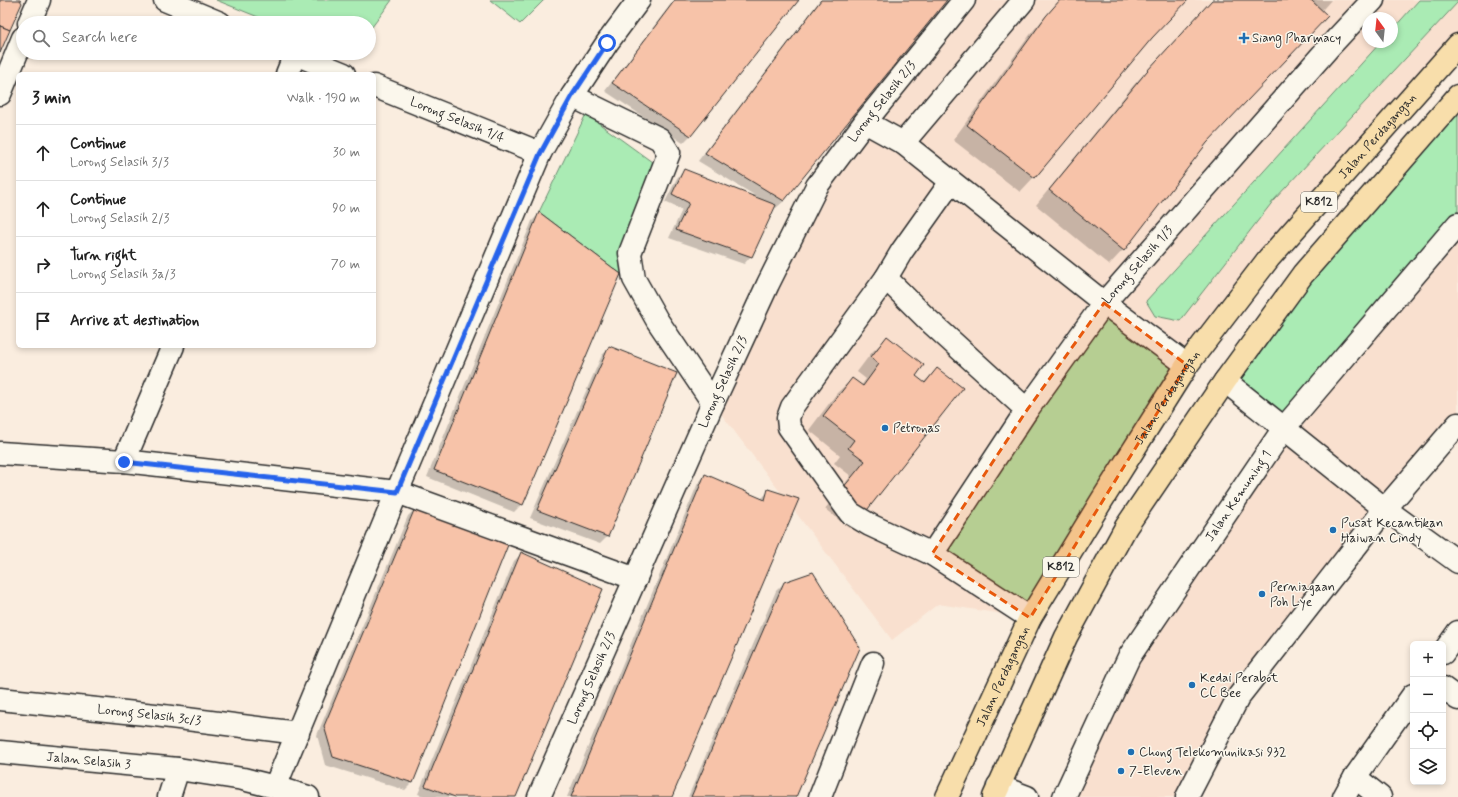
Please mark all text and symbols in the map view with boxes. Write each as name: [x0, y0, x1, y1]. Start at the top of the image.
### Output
north arrow: [1362, 12, 1398, 48]
search box: [16, 16, 376, 60]
icon: search: [30, 27, 52, 49]
text: Search here: [62, 28, 138, 48]
place label: Siang Pharmacy: [1252, 30, 1341, 48]
marker: Siang Pharmacy: [1239, 33, 1249, 43]
route start: [598, 34, 616, 52]
street label: Lorong Selasih 2/3: [844, 57, 920, 146]
text: 3 min: [32, 87, 71, 109]
street label: Jalan Perdagangan: [1335, 89, 1420, 183]
text: Walk · 190 m: [287, 90, 360, 107]
street label: Lorong Selasih 1/4: [408, 93, 508, 147]
text: Continue: [70, 134, 126, 154]
icon: ahead: [32, 142, 54, 164]
text: 30 m: [333, 144, 360, 161]
text: Lorong Selasih 3/3: [70, 154, 169, 171]
text: Continue: [70, 190, 126, 210]
road number: K812: [1301, 192, 1337, 212]
icon: ahead: [32, 198, 54, 220]
text: 90 m: [332, 200, 360, 217]
text: Lorong Selasih 2/3: [70, 210, 169, 227]
street label: Lorong Selasih 1/3: [1098, 222, 1177, 308]
text: Turn right: [70, 246, 137, 266]
icon: right: [32, 254, 54, 276]
text: 70 m: [331, 256, 360, 273]
text: Lorong Selasih 3a/3: [70, 266, 176, 283]
icon: arrive: [32, 310, 54, 332]
text: Arrive at destination: [70, 311, 199, 331]
street label: Lorong Selasih 2/3: [695, 333, 751, 431]
street label: Jalan Perdagangan: [1130, 347, 1204, 448]
place label: Petronas: [893, 420, 940, 437]
marker: Petronas: [880, 423, 890, 433]
street label: Jalan Kemuning 1: [1201, 447, 1275, 545]
route end: [115, 453, 133, 471]
place label: Pusat Kecantikan Haiwan Cindy: [1341, 515, 1443, 547]
marker: Pusat Kecantikan Haiwan Cindy: [1328, 525, 1338, 535]
road number: K812: [1043, 557, 1079, 577]
place label: Perniagaan Poh Lye: [1270, 579, 1335, 611]
marker: Perniagaan Poh Lye: [1257, 589, 1267, 599]
street label: Jalan Perdagangan: [972, 623, 1034, 730]
street label: Lorong Selasih 2/3: [564, 629, 619, 727]
map controls: [1410, 641, 1446, 785]
button: +: [1410, 641, 1446, 677]
place label: Kedai Perabot CC Bee: [1200, 670, 1278, 702]
button: −: [1410, 677, 1446, 713]
marker: Kedai Perabot CC Bee: [1187, 680, 1197, 690]
street label: Lorong Selasih 3c/3: [96, 701, 202, 729]
button: locate: [1410, 713, 1446, 749]
place label: Chong Telekomunikasi 932: [1139, 744, 1287, 763]
marker: Chong Telekomunikasi 932: [1126, 747, 1136, 757]
street label: Jalan Selasih 3: [46, 748, 132, 773]
button: layers: [1410, 749, 1446, 785]
place label: 7-Eleven: [1129, 763, 1182, 780]
marker: 7-Eleven: [1116, 766, 1126, 776]

